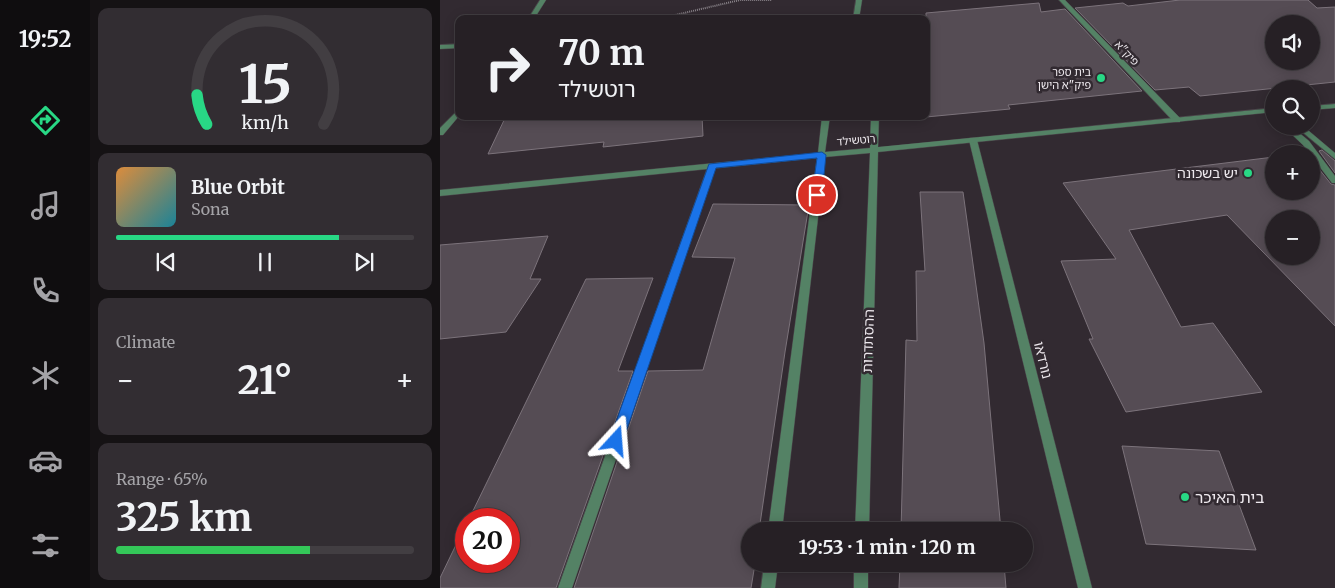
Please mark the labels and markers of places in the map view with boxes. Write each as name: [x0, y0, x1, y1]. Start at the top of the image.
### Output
place label: בית ספר פיק"א הישן: [1037, 65, 1091, 92]
marker: בית ספר פיק"א הישן: [1095, 72, 1107, 84]
place label: יש בשכונה: [1177, 164, 1238, 182]
marker: יש בשכונה: [1242, 167, 1254, 179]
pin: [796, 174, 838, 216]
place label: בית האיכר: [1195, 487, 1264, 507]
marker: בית האיכר: [1179, 491, 1191, 503]

